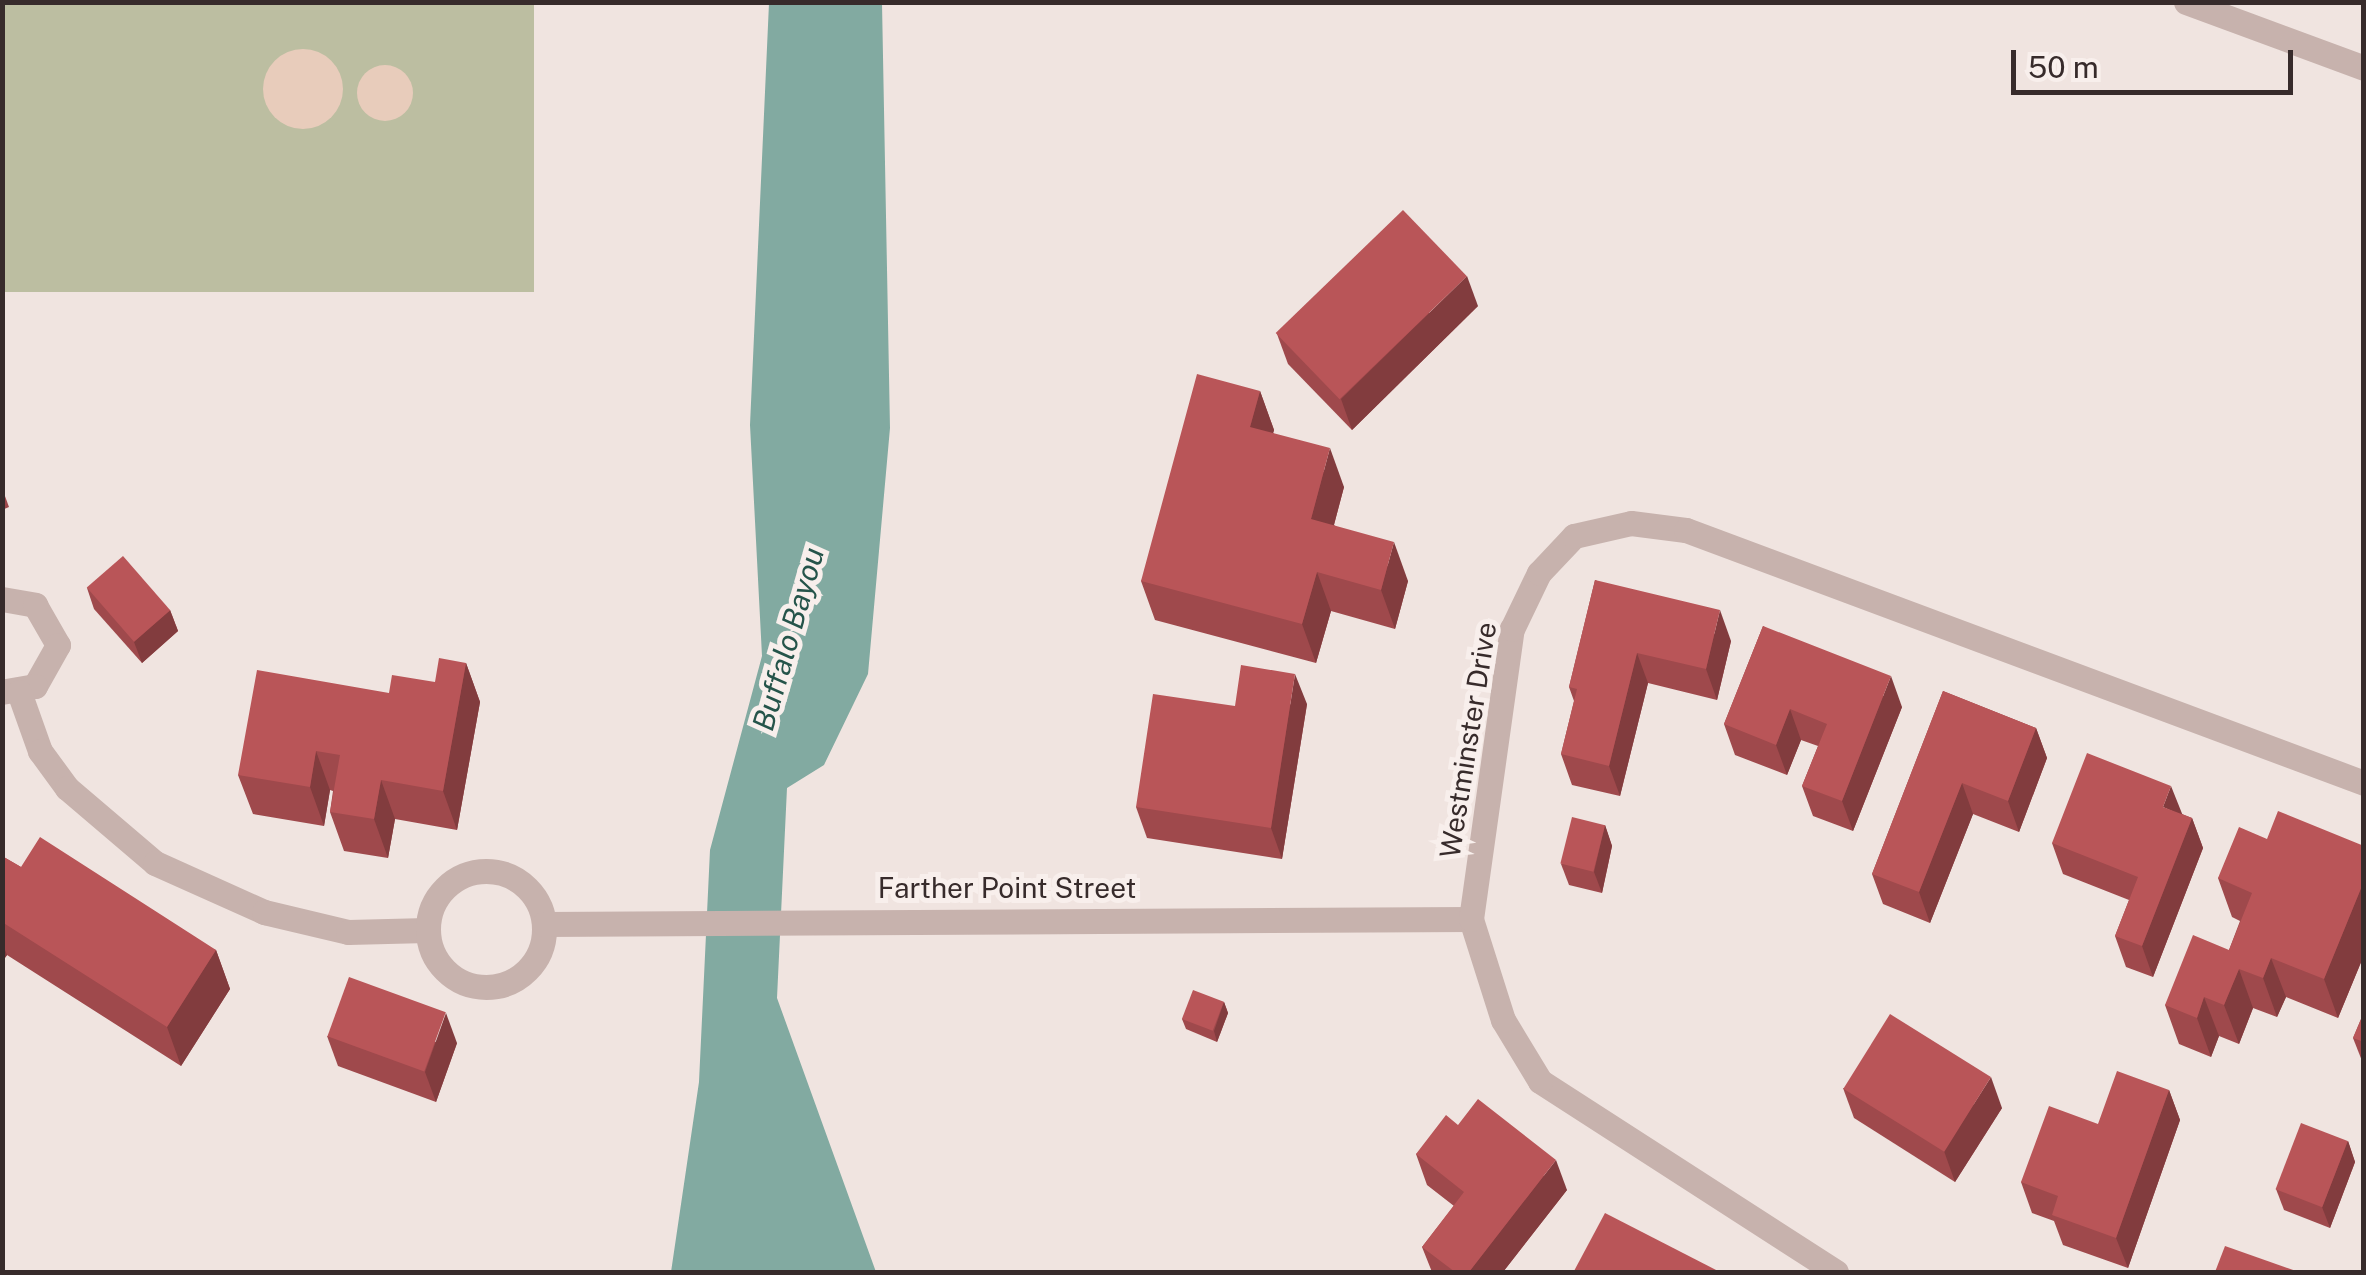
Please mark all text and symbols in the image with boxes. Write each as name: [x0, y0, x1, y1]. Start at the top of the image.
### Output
scale bar: [2016, 30, 2298, 92]
text: 50 m: [2028, 49, 2099, 85]
water label: Buffalo Bayou: [745, 543, 831, 735]
street label: Westminster Drive: [1433, 620, 1503, 860]
street label: Farther Point Street: [878, 871, 1136, 905]

